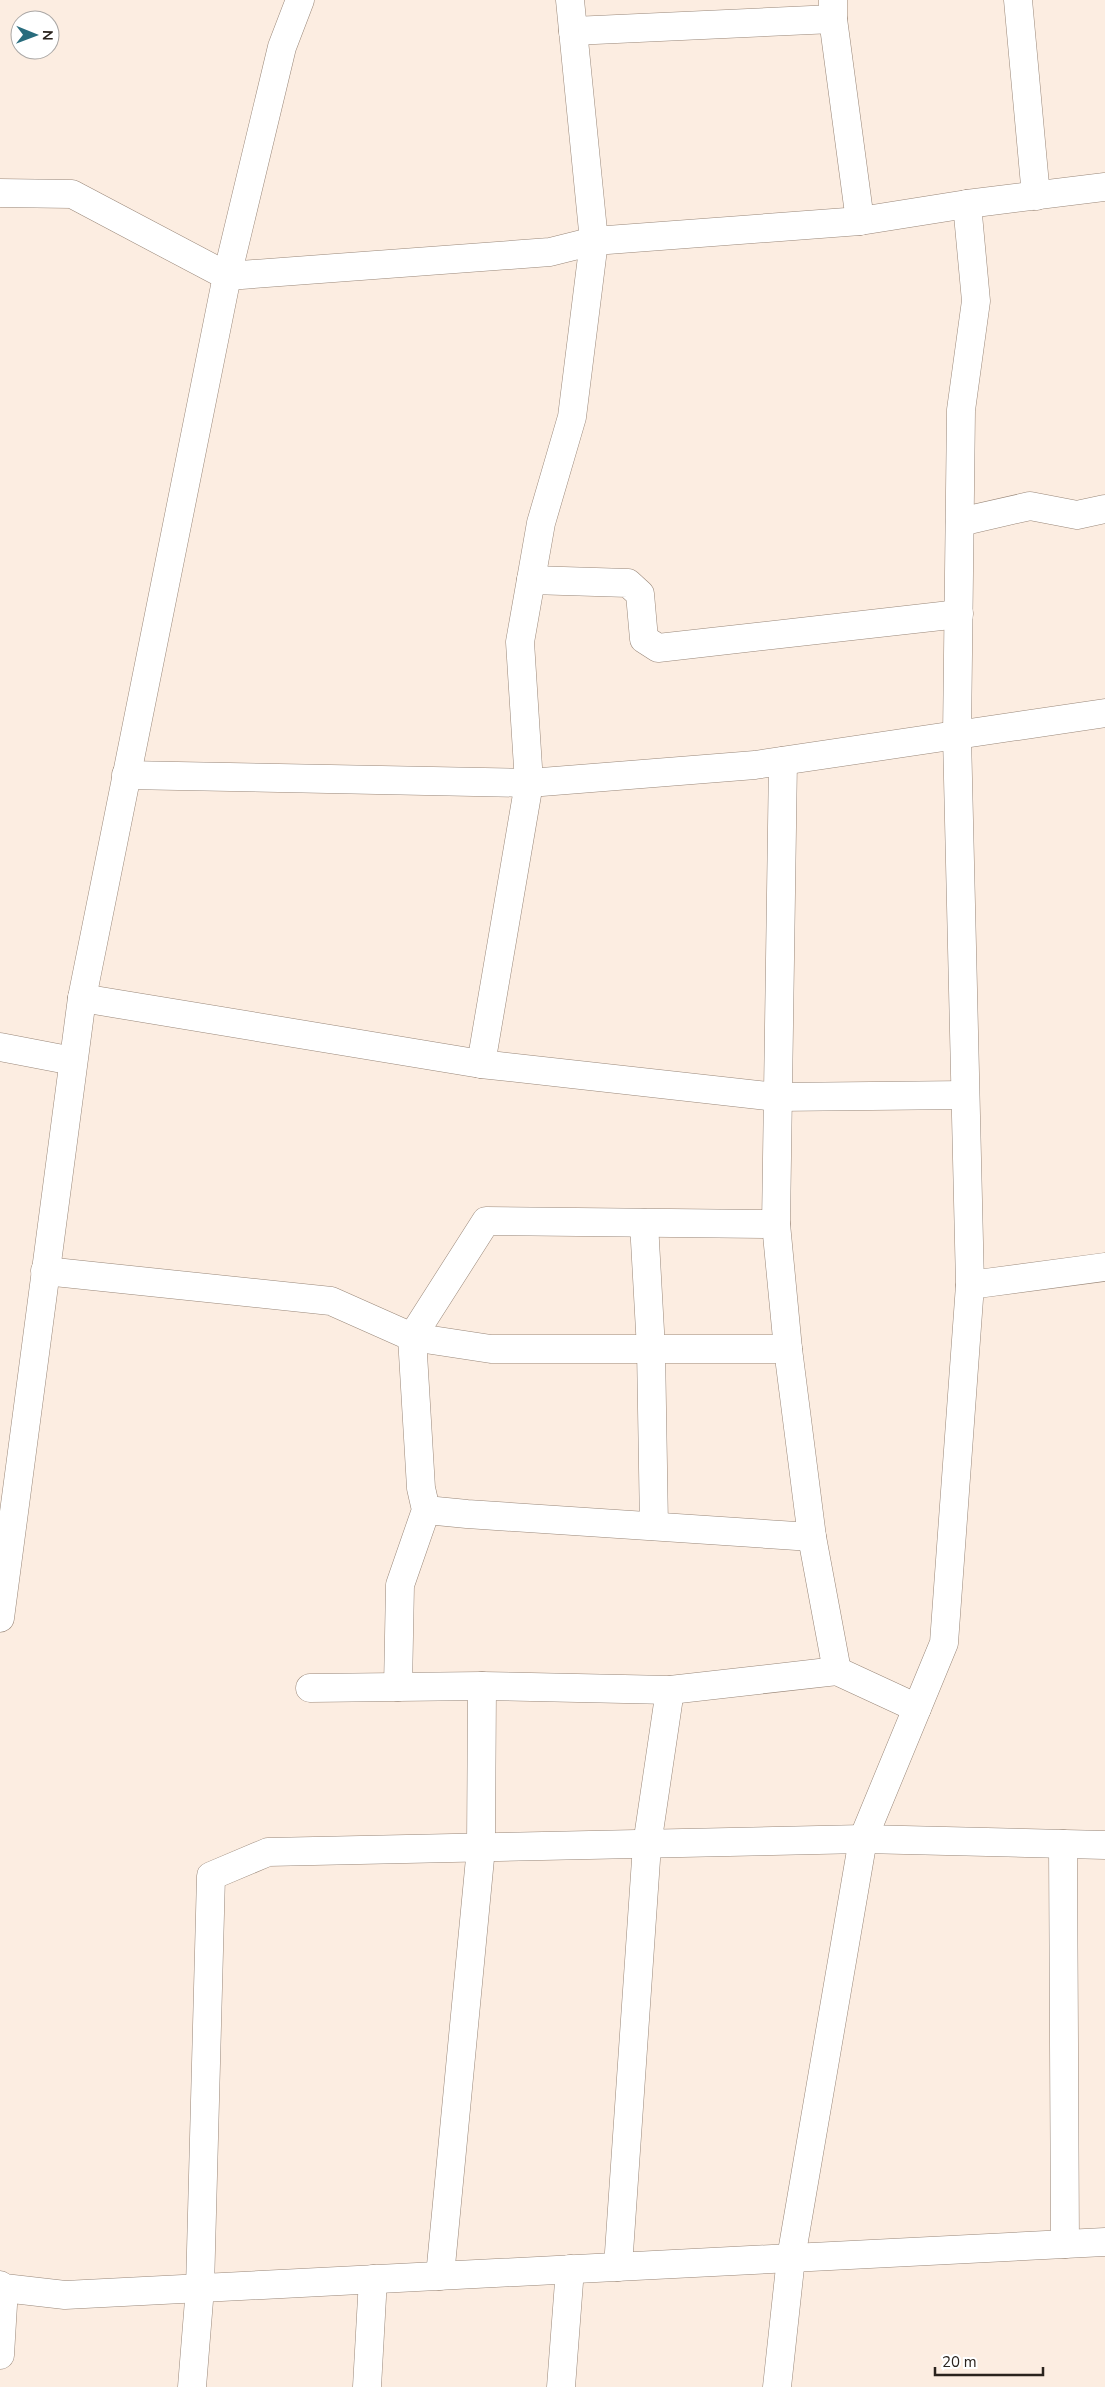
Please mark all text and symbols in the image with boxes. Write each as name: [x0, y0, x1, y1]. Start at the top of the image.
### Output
north arrow: [10, 10, 60, 60]
text: N: [38, 30, 57, 41]
scale bar: [935, 2344, 1042, 2376]
text: 20 m: [942, 2352, 977, 2372]

